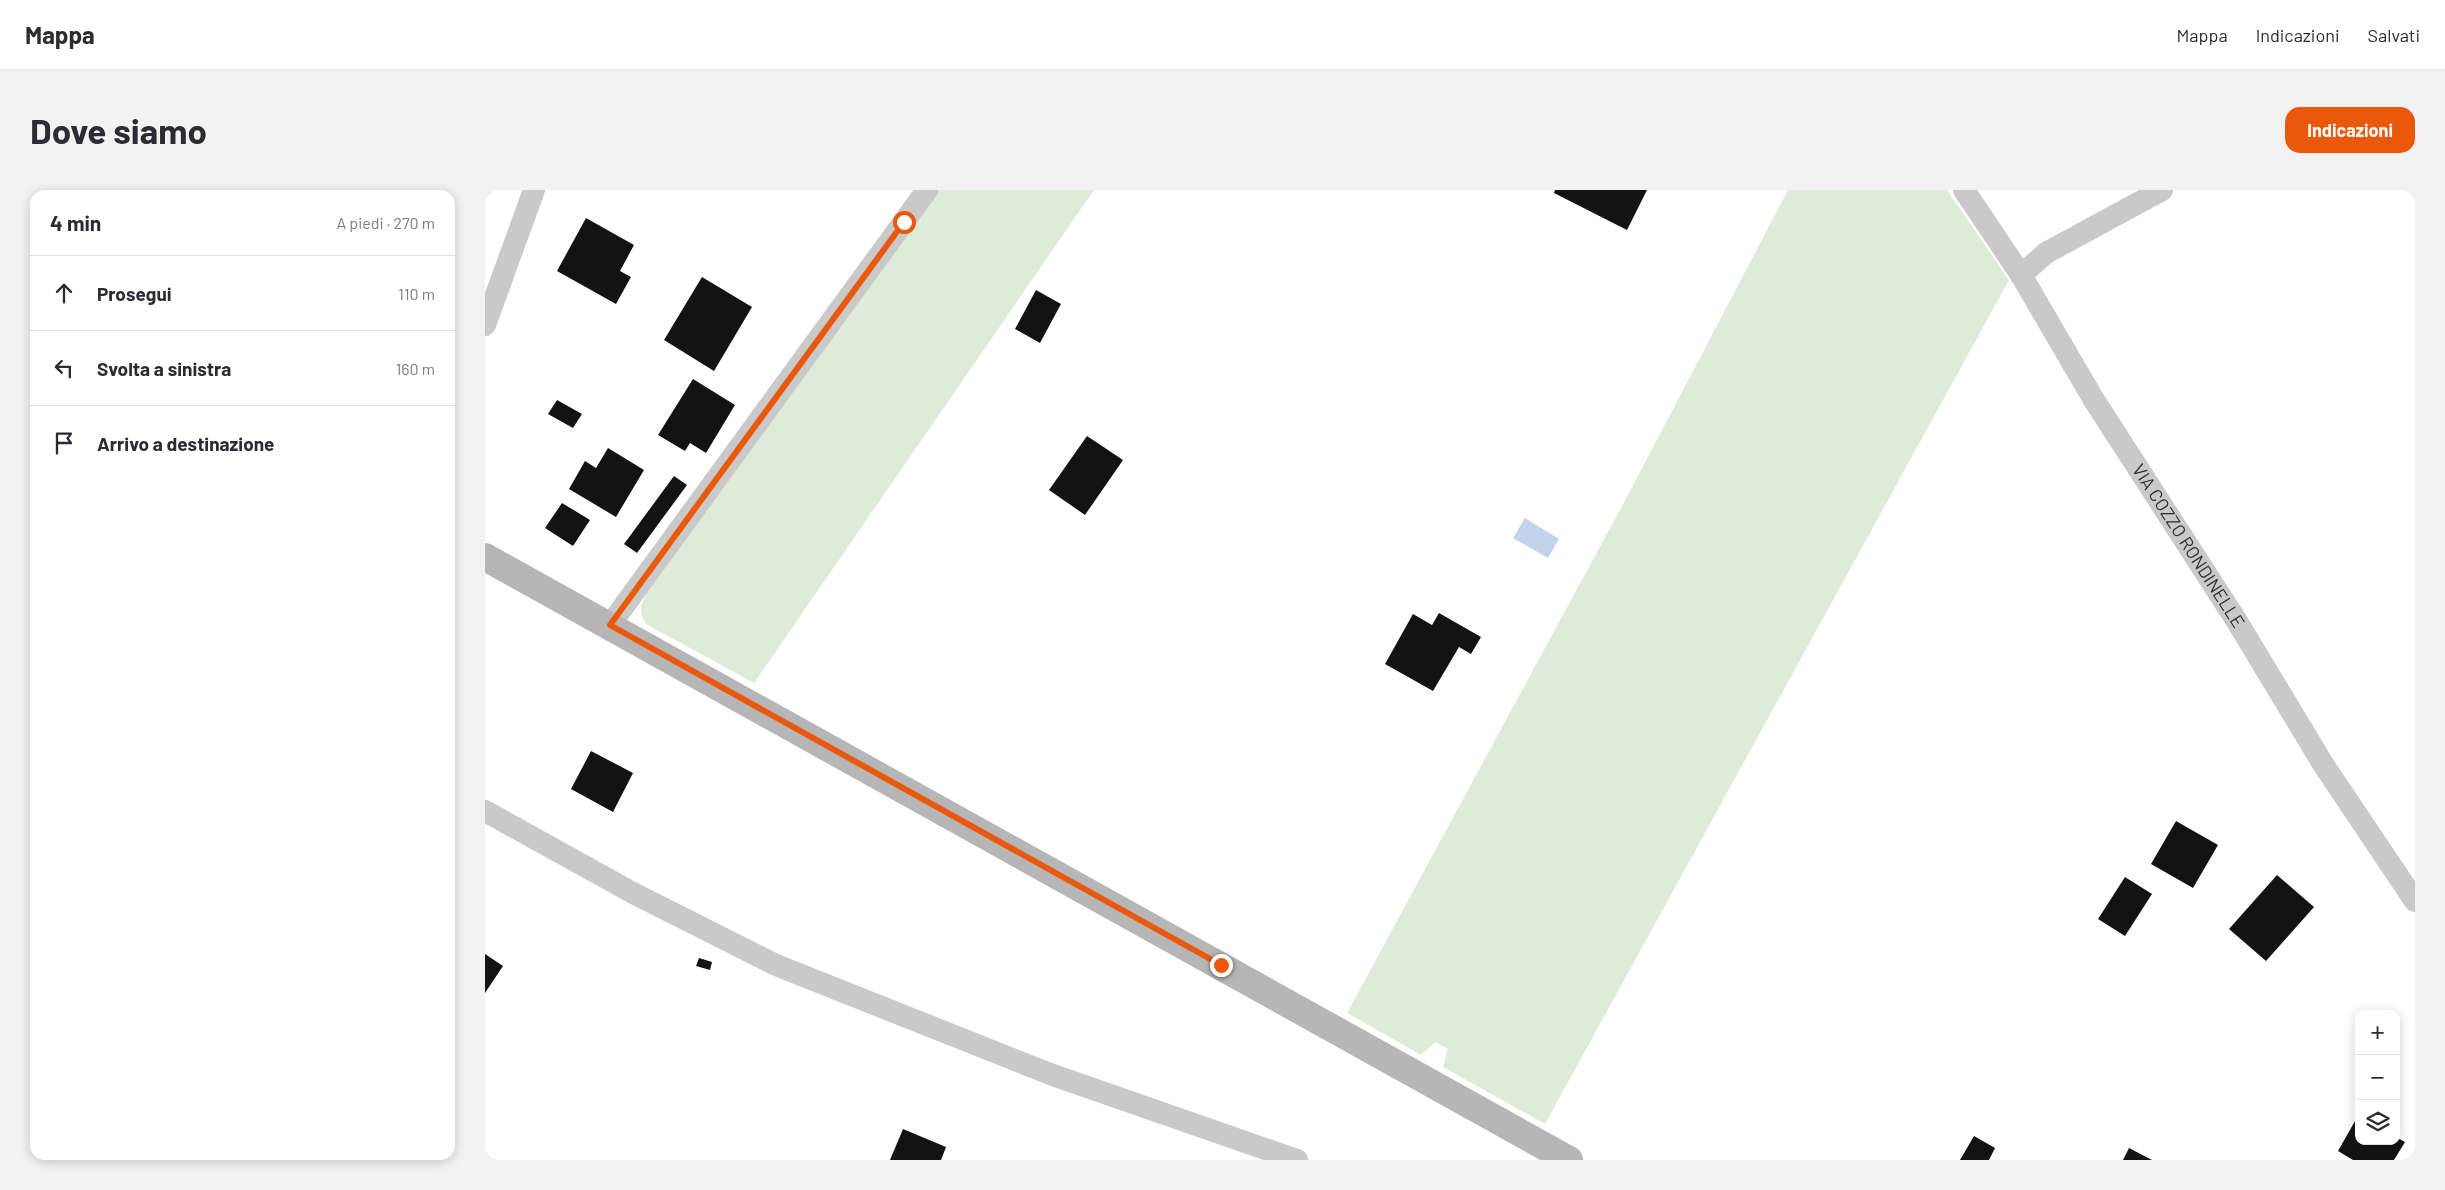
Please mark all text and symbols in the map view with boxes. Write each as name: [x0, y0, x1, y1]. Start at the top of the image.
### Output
text: Mappa: [25, 20, 95, 49]
text: Mappa: [2177, 24, 2228, 46]
text: Indicazioni: [2256, 24, 2340, 46]
text: Salvati: [2368, 24, 2420, 46]
button: Indicazioni: [2285, 107, 2415, 153]
text: Dove siamo: [30, 109, 207, 151]
text: 4 min: [50, 210, 101, 235]
route start: [893, 211, 916, 234]
text: A piedi · 270 m: [336, 213, 435, 232]
icon: ahead: [50, 279, 78, 307]
text: Prosegui: [97, 282, 172, 305]
text: 110 m: [398, 284, 435, 303]
icon: left: [50, 354, 78, 382]
text: Svolta a sinistra: [97, 357, 231, 380]
text: 160 m: [396, 359, 435, 378]
icon: arrive: [50, 429, 78, 457]
text: Arrivo a destinazione: [97, 432, 275, 455]
street label: VIA COZZO RONDINELLE: [2128, 459, 2250, 632]
route end: [1210, 954, 1233, 977]
map controls: [2355, 1010, 2400, 1145]
button: +: [2355, 1010, 2400, 1055]
button: −: [2355, 1055, 2400, 1100]
button: layers: [2355, 1100, 2400, 1145]

